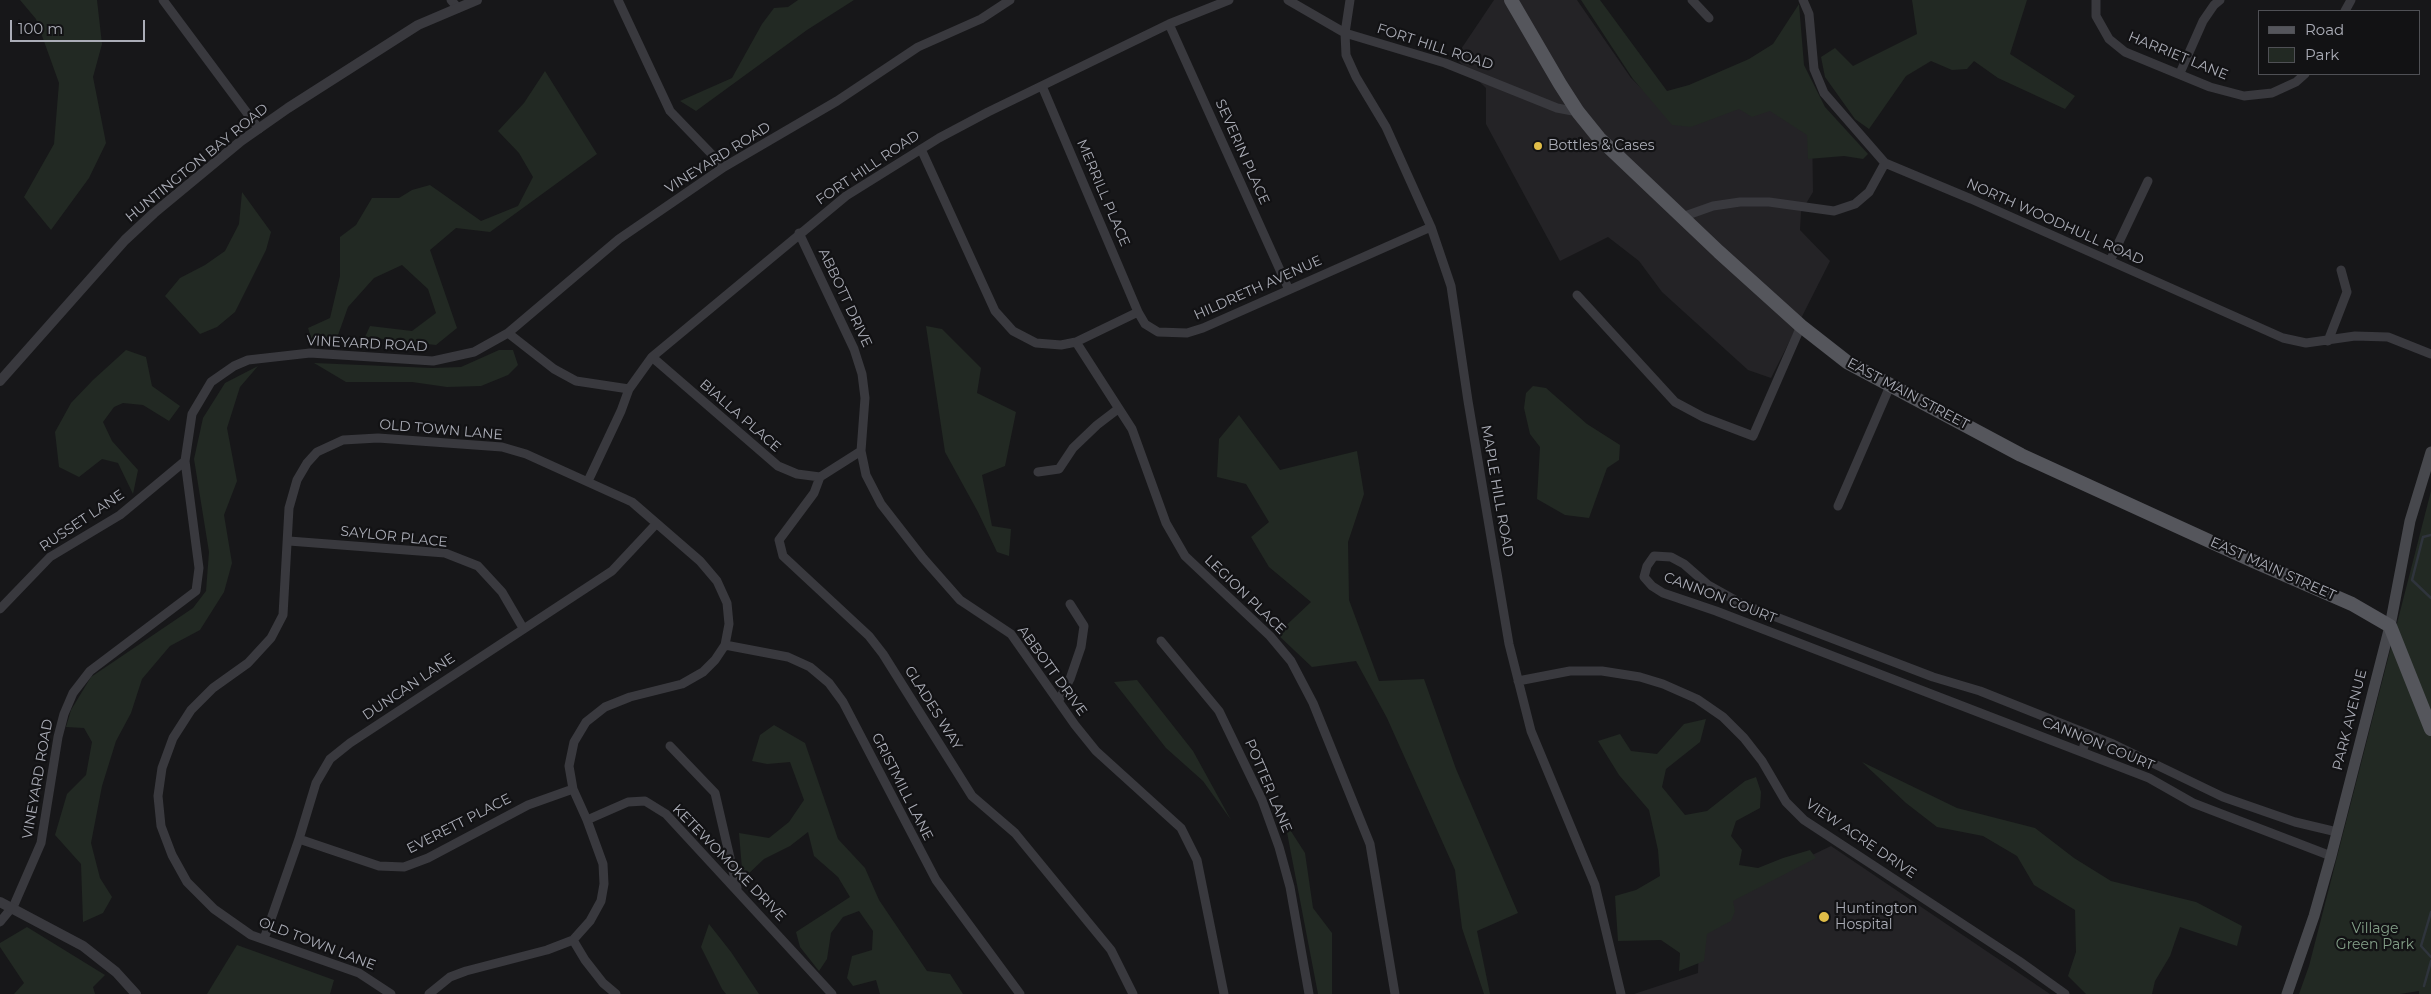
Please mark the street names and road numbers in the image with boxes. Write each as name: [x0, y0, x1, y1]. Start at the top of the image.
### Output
street label: FORT HILL ROAD: [1375, 20, 1495, 74]
street label: HARRIET LANE: [2126, 28, 2230, 84]
street label: SEVERIN PLACE: [1211, 97, 1273, 207]
street label: HUNTINGTON BAY ROAD: [122, 100, 272, 226]
street label: VINEYARD ROAD: [662, 119, 774, 197]
street label: FORT HILL ROAD: [813, 127, 923, 209]
street label: MERRILL PLACE: [1073, 137, 1133, 249]
street label: NORTH WOODHULL ROAD: [1964, 175, 2146, 269]
street label: ABBOTT DRIVE: [815, 246, 875, 350]
street label: HILDRETH AVENUE: [1191, 252, 1325, 324]
street label: VINEYARD ROAD: [306, 332, 428, 356]
street label: EAST MAIN STREET: [1844, 355, 1972, 433]
street label: BIALLA PLACE: [696, 376, 784, 456]
street label: OLD TOWN LANE: [379, 416, 503, 444]
street label: MAPLE HILL ROAD: [1477, 424, 1517, 558]
street label: RUSSET LANE: [36, 486, 128, 556]
street label: SAYLOR PLACE: [340, 523, 448, 551]
street label: EAST MAIN STREET: [2208, 534, 2338, 604]
street label: LEGION PLACE: [1201, 552, 1289, 638]
street label: CANNON COURT: [1661, 569, 1779, 627]
street label: ABBOTT DRIVE: [1014, 623, 1090, 719]
street label: DUNCAN LANE: [360, 650, 458, 724]
street label: GLADES WAY: [901, 663, 965, 753]
street label: PARK AVENUE: [2329, 668, 2371, 772]
street label: CANNON COURT: [2039, 714, 2157, 774]
street label: VINEYARD ROAD: [19, 718, 57, 840]
street label: GRISTMILL LANE: [868, 730, 936, 844]
street label: POTTER LANE: [1241, 737, 1295, 835]
street label: EVERETT PLACE: [404, 790, 514, 858]
street label: VIEW ACRE DRIVE: [1802, 796, 1920, 882]
street label: KETEWOMOKE DRIVE: [669, 801, 789, 925]
street label: OLD TOWN LANE: [256, 914, 378, 974]

